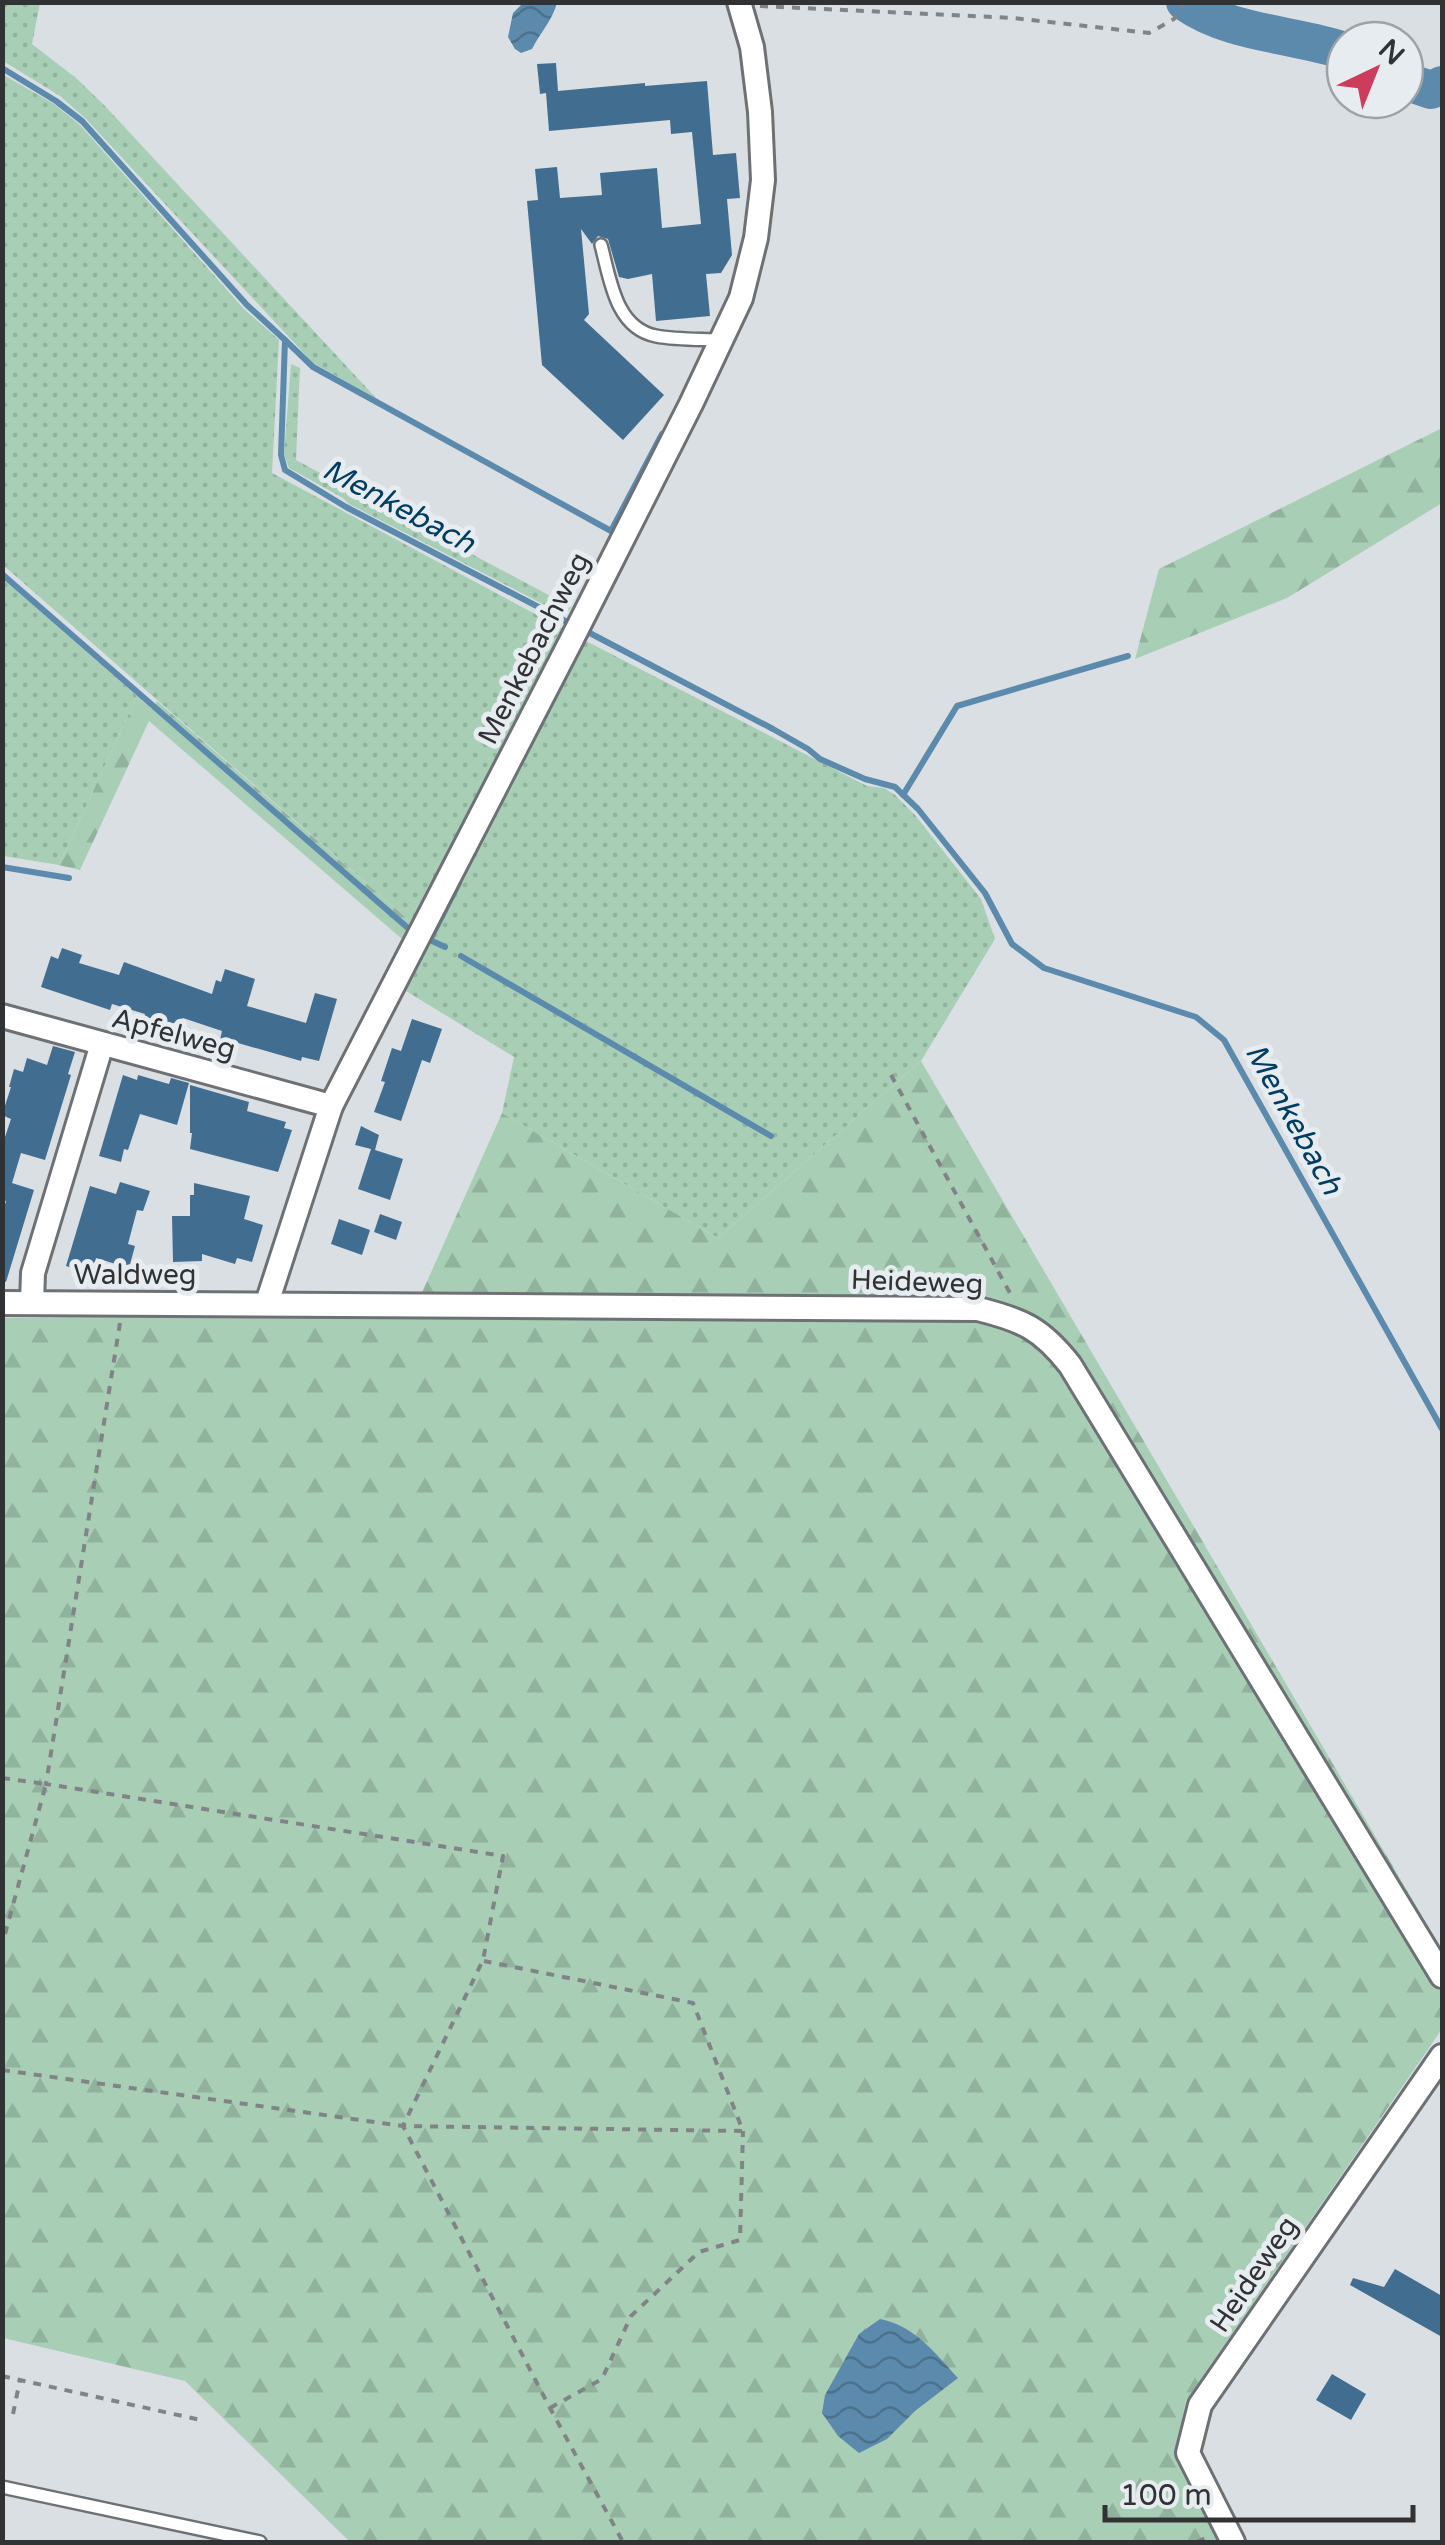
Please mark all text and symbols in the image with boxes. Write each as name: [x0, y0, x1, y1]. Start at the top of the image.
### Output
north arrow: [1325, 20, 1425, 120]
text: N: [1372, 32, 1411, 73]
water label: Menkebach: [316, 451, 482, 562]
street label: Menkebachweg: [471, 547, 597, 750]
street label: Apfelweg: [108, 1001, 239, 1067]
water label: Menkebach: [1237, 1037, 1351, 1202]
street label: Waldweg: [73, 1258, 197, 1292]
street label: Heideweg: [850, 1263, 984, 1301]
street label: Heideweg: [1203, 2210, 1305, 2339]
scale bar: [1105, 2460, 1412, 2522]
text: 100 m: [1120, 2477, 1212, 2514]

